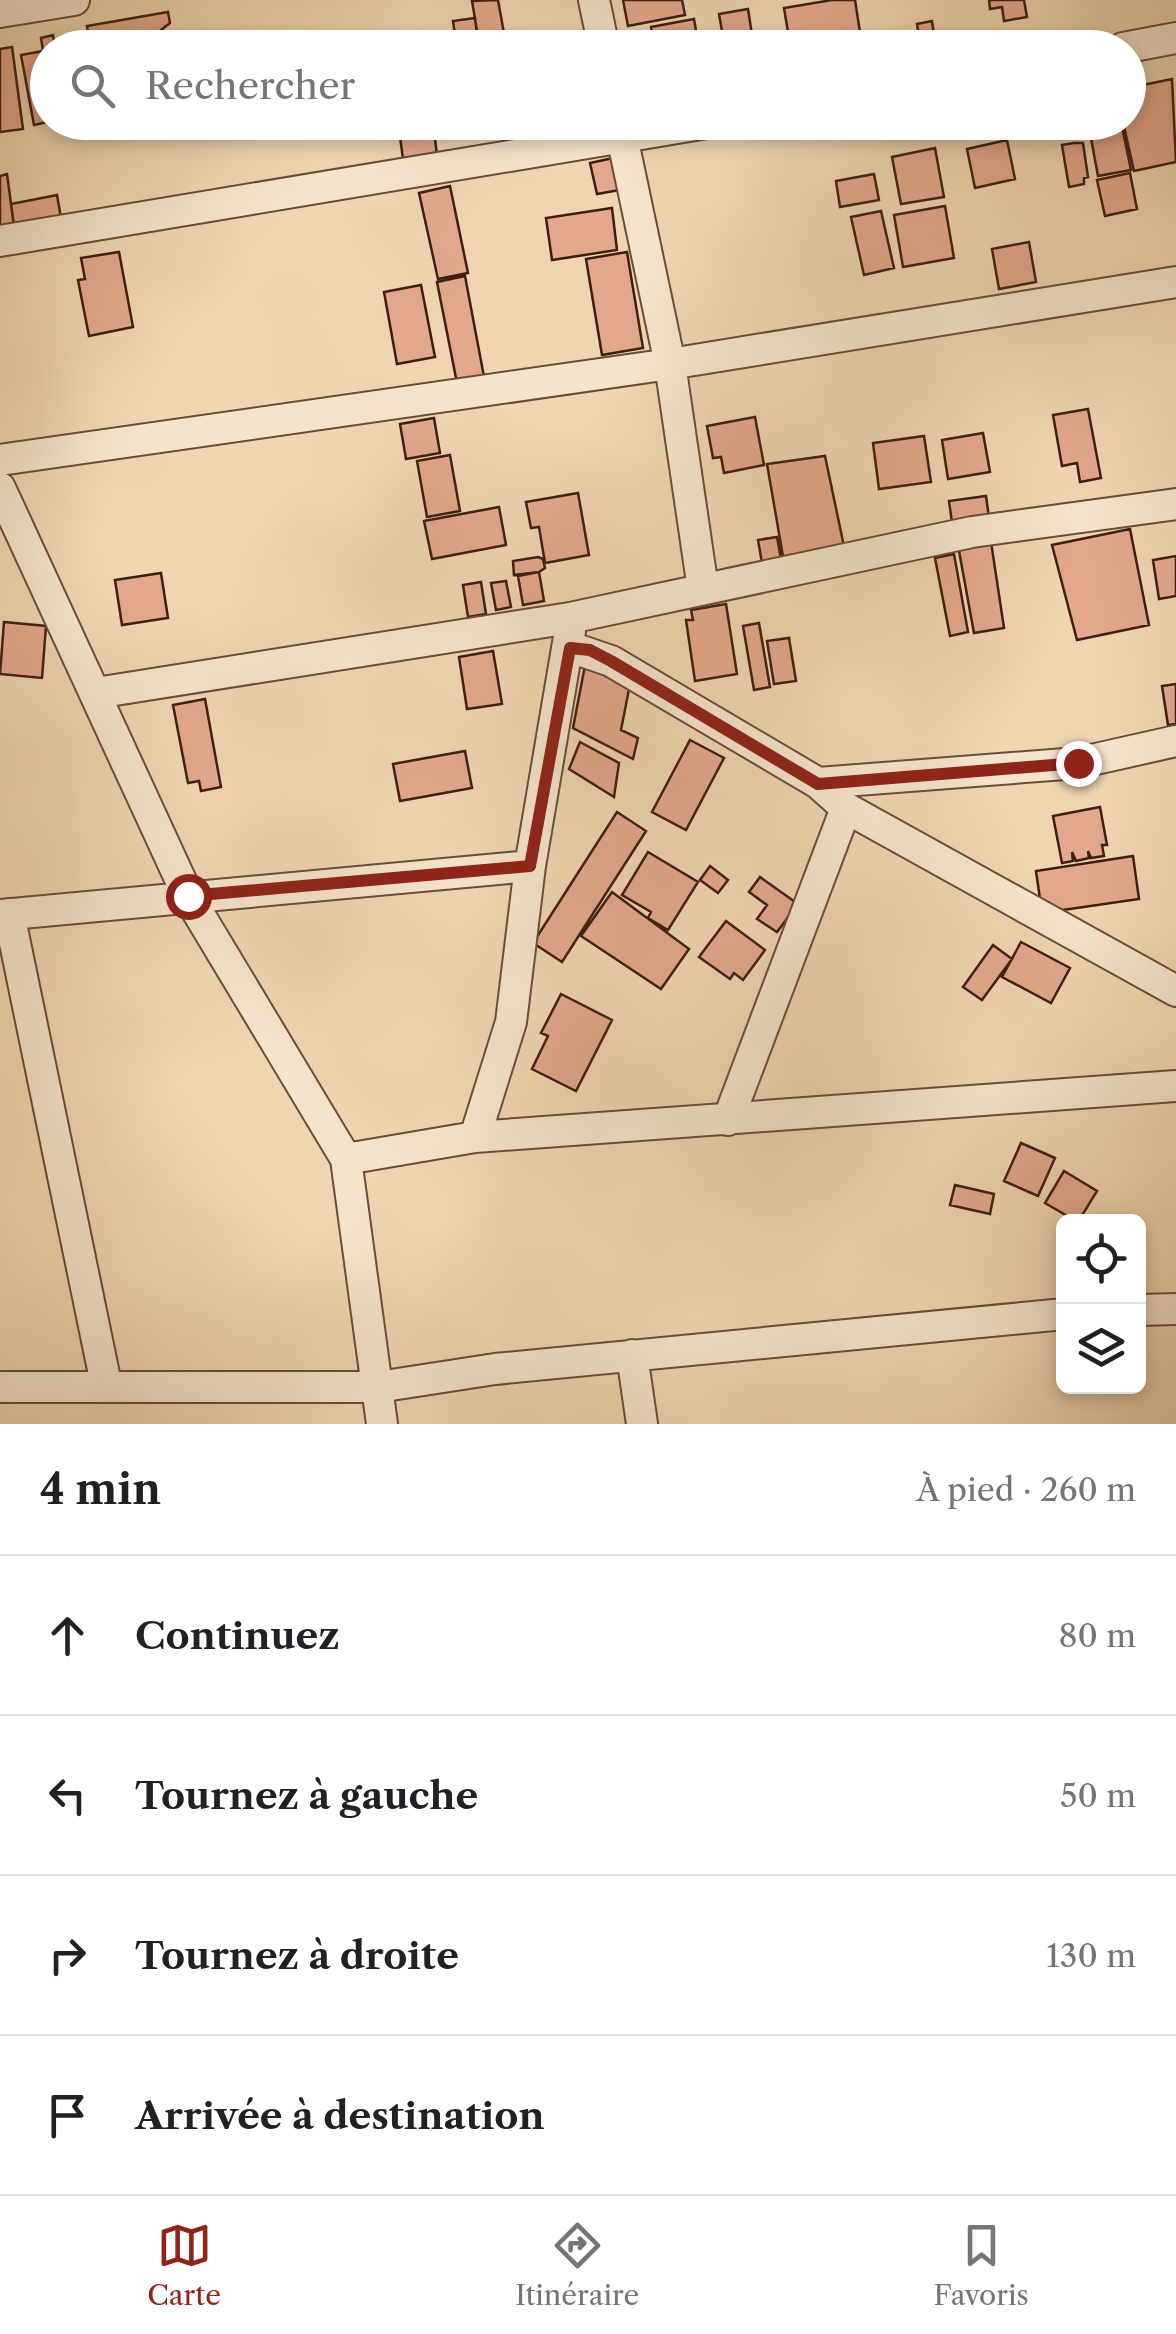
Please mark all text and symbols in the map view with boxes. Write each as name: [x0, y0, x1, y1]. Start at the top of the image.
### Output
search box: [30, 30, 1146, 140]
icon: search: [65, 58, 120, 113]
text: Rechercher: [145, 62, 355, 109]
route end: [1056, 741, 1102, 787]
route start: [166, 874, 212, 920]
map controls: [1056, 1214, 1146, 1394]
button: locate: [1056, 1214, 1146, 1304]
button: layers: [1056, 1304, 1146, 1394]
text: 4 min: [40, 1463, 161, 1515]
text: À pied · 260 m: [916, 1470, 1136, 1509]
icon: ahead: [40, 1608, 95, 1663]
text: Continuez: [135, 1612, 340, 1659]
text: 80 m: [1058, 1616, 1136, 1655]
icon: left: [40, 1768, 95, 1823]
text: Tournez à gauche: [135, 1772, 478, 1819]
text: 50 m: [1060, 1776, 1136, 1815]
icon: right: [40, 1928, 95, 1983]
text: Tournez à droite: [135, 1932, 459, 1979]
text: 130 m: [1046, 1936, 1136, 1975]
icon: arrive: [40, 2088, 95, 2143]
text: Arrivée à destination: [135, 2092, 545, 2139]
tab: Carte: [147, 2218, 221, 2312]
tab: Itinéraire: [515, 2218, 639, 2312]
tab: Favoris: [933, 2218, 1029, 2312]

